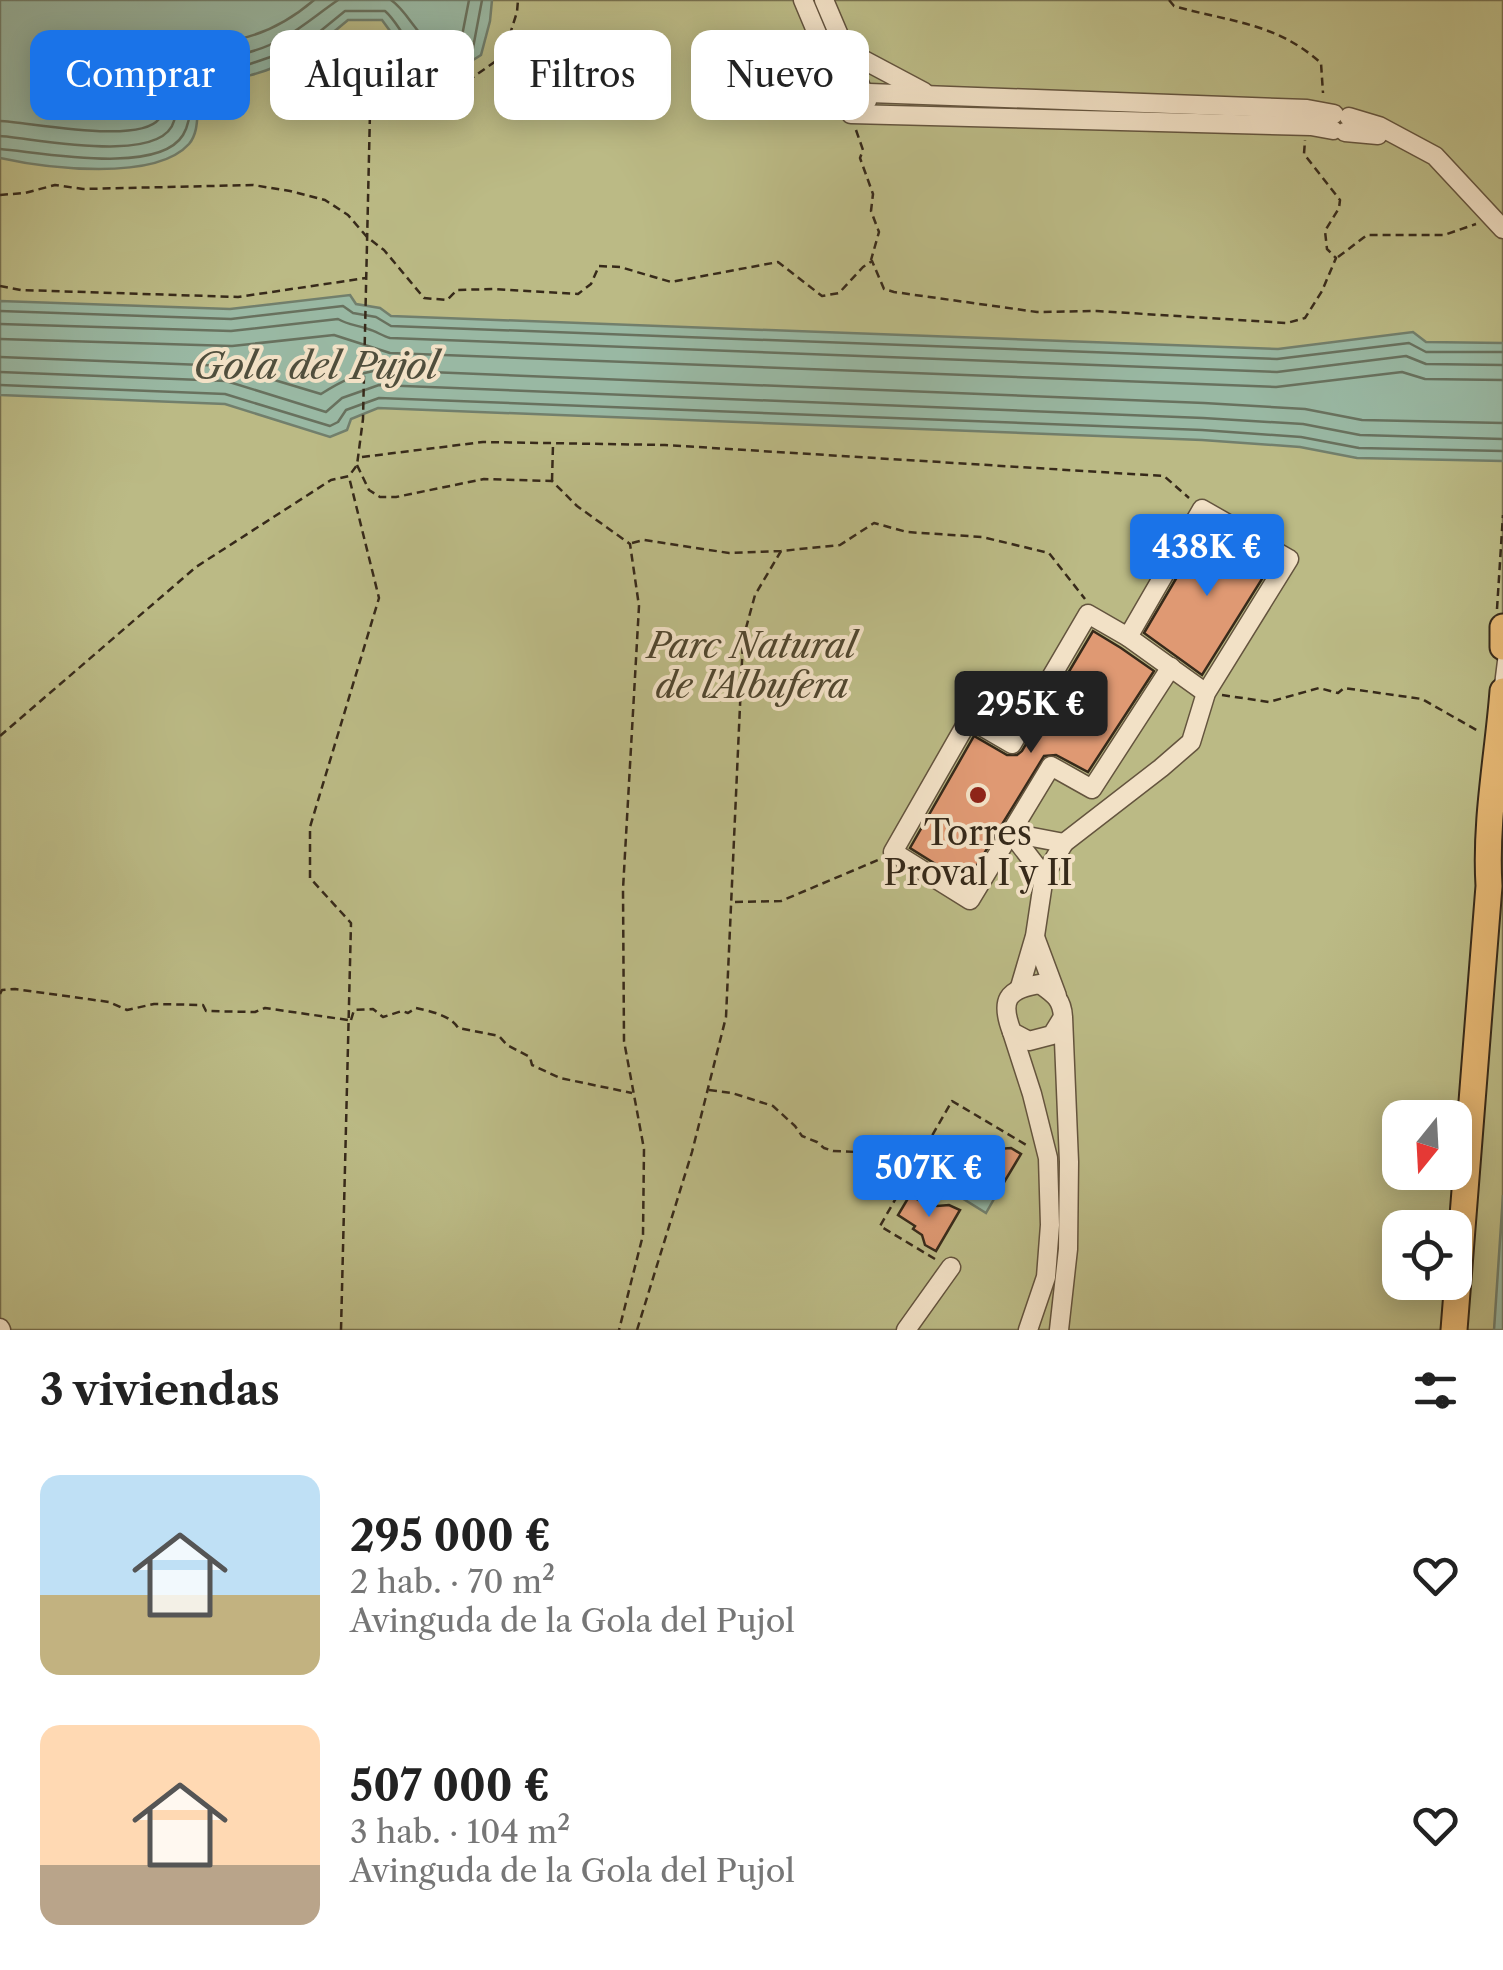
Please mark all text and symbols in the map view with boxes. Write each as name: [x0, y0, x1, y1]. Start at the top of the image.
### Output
chip: Comprar: [30, 30, 250, 120]
chip: Alquilar: [270, 30, 474, 120]
chip: Filtros: [494, 30, 671, 120]
chip: Nuevo: [691, 30, 869, 120]
water label: Gola del Pujol: [193, 342, 443, 389]
pin: 438K €: [1126, 514, 1288, 599]
text: 438K €: [1152, 527, 1262, 566]
park label: Parc Natural de l'Albufera: [644, 624, 860, 707]
pin: 295K €: [950, 671, 1112, 756]
text: 295K €: [977, 684, 1085, 723]
marker: Torres Proval I y II: [967, 784, 989, 806]
place label: Torres Proval I y II: [883, 811, 1073, 894]
north arrow: [1382, 1100, 1472, 1190]
map controls: [1382, 1100, 1472, 1300]
pin: 507K €: [848, 1135, 1010, 1220]
text: 507K €: [875, 1148, 983, 1187]
button: locate: [1382, 1210, 1472, 1300]
icon: filters: [1408, 1363, 1463, 1418]
text: 3 viviendas: [40, 1364, 280, 1416]
text: 295 000 €: [350, 1510, 551, 1562]
icon: home: [120, 1515, 240, 1635]
icon: heart: [1408, 1548, 1463, 1603]
text: 2 hab. · 70 m²: [350, 1562, 555, 1601]
text: Avinguda de la Gola del Pujol: [350, 1601, 795, 1640]
text: 507 000 €: [350, 1760, 550, 1812]
icon: home: [120, 1765, 240, 1885]
icon: heart: [1408, 1798, 1463, 1853]
text: 3 hab. · 104 m²: [350, 1812, 570, 1851]
text: Avinguda de la Gola del Pujol: [350, 1851, 795, 1890]

